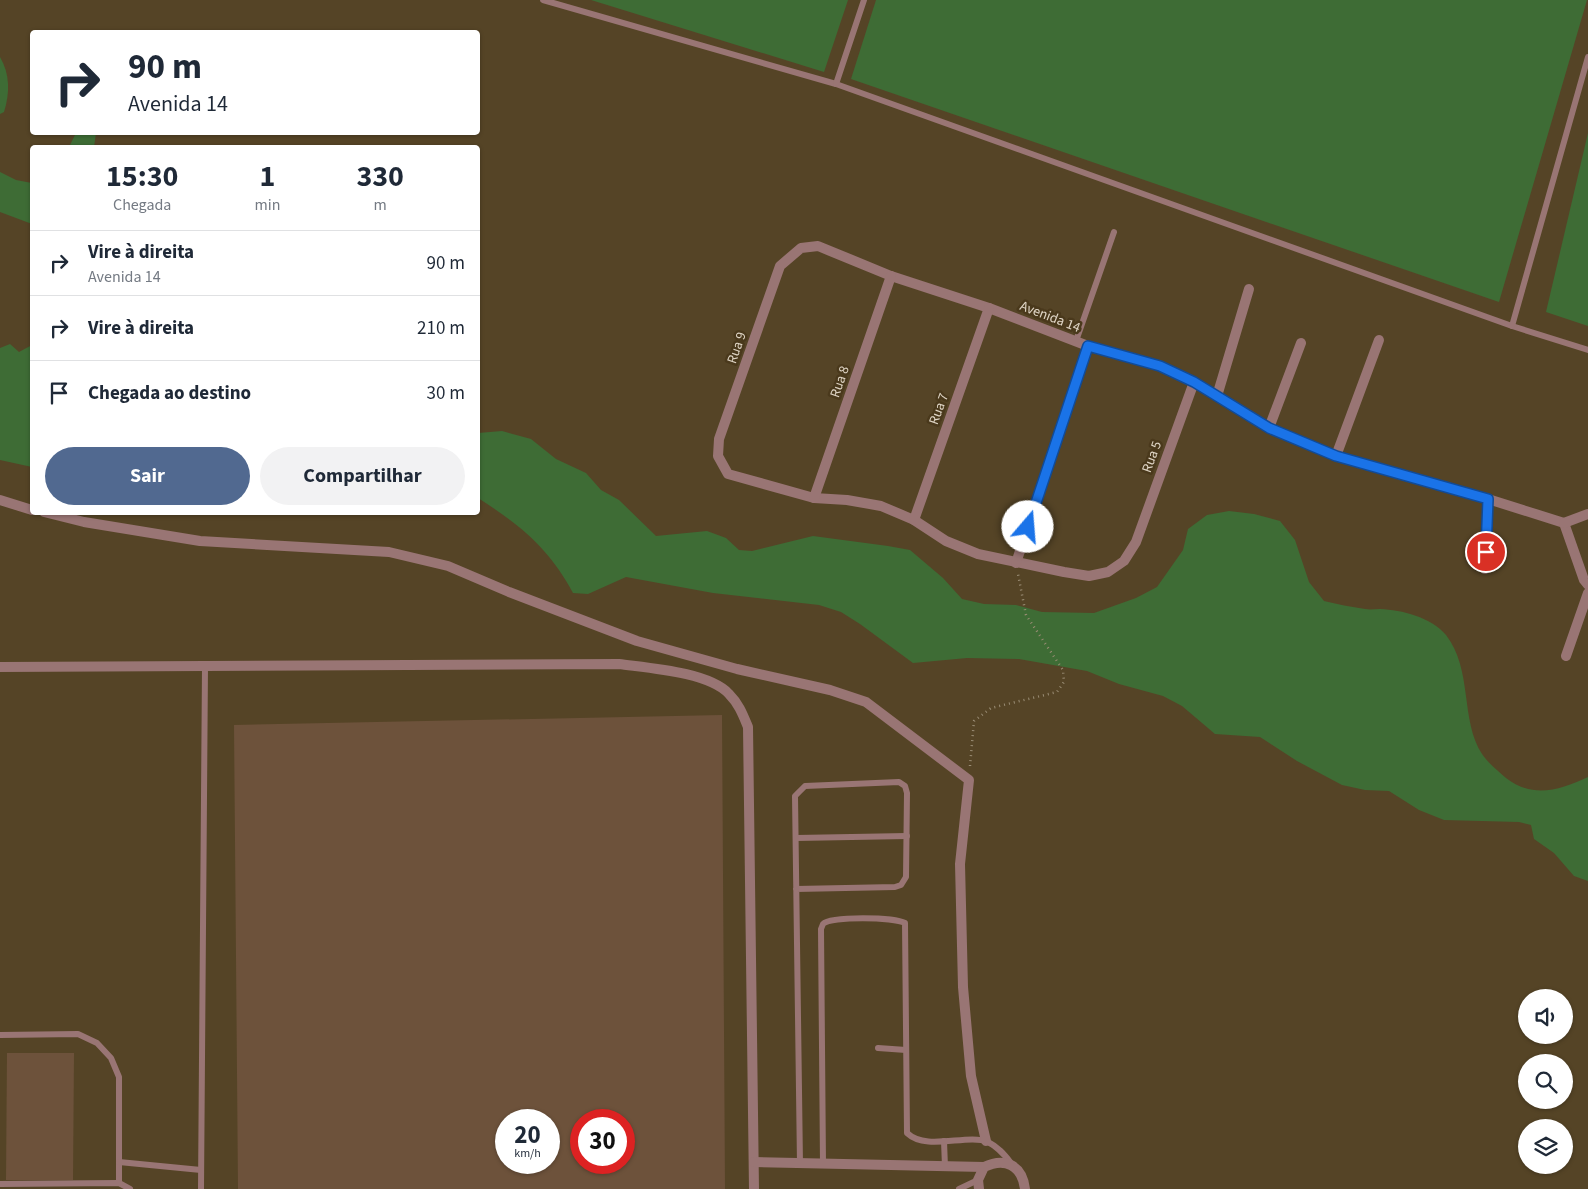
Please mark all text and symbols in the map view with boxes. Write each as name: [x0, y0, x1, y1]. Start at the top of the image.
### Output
text: 90 m: [128, 42, 202, 92]
icon: right: [45, 50, 110, 115]
text: Avenida 14: [128, 88, 228, 120]
text: 15:30: [106, 155, 178, 198]
text: 1: [259, 155, 275, 198]
text: 330: [356, 155, 404, 198]
text: Chegada: [113, 194, 171, 216]
text: min: [254, 194, 280, 216]
text: m: [374, 194, 387, 216]
text: Vire à direita: [88, 239, 194, 266]
icon: right: [45, 249, 73, 277]
text: 90 m: [427, 250, 465, 277]
text: Avenida 14: [88, 266, 161, 288]
street label: Avenida 14: [1017, 296, 1083, 338]
icon: right: [45, 314, 73, 342]
text: Vire à direita: [88, 315, 194, 342]
text: 210 m: [417, 315, 465, 342]
street label: Rua 9: [722, 329, 752, 367]
street label: Rua 8: [825, 363, 855, 401]
icon: arrive: [45, 379, 73, 407]
text: Chegada ao destino: [88, 380, 251, 407]
text: 30 m: [427, 380, 465, 407]
street label: Rua 7: [924, 390, 954, 428]
street label: Rua 5: [1137, 438, 1167, 476]
button: Sair: [45, 447, 250, 505]
button: Compartilhar: [260, 447, 465, 505]
position arrow: [1001, 500, 1053, 552]
pin: [1465, 531, 1507, 573]
icon: arrive: [1472, 538, 1500, 566]
map controls: [1518, 989, 1573, 1174]
button: sound: [1518, 989, 1573, 1044]
button: search: [1518, 1054, 1573, 1109]
speed limit sign: 30: [570, 1109, 635, 1174]
text: 20: [514, 1117, 541, 1153]
button: layers: [1518, 1119, 1573, 1174]
text: km/h: [514, 1145, 541, 1162]

